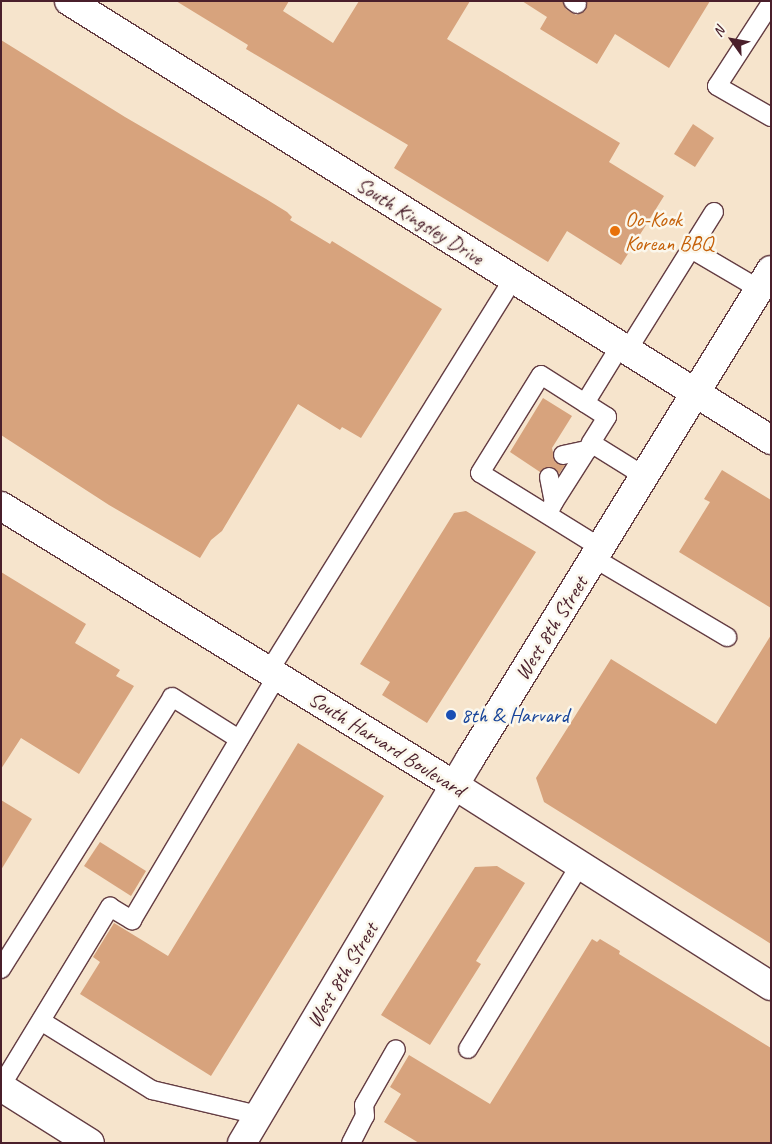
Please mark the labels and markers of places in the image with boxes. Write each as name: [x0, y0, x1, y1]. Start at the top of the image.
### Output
place label: Oo-Kook Korean BBQ: [625, 206, 712, 256]
marker: Oo-Kook Korean BBQ: [609, 225, 621, 237]
place label: 8th & Harvard: [461, 702, 569, 728]
marker: 8th & Harvard: [445, 709, 457, 721]

